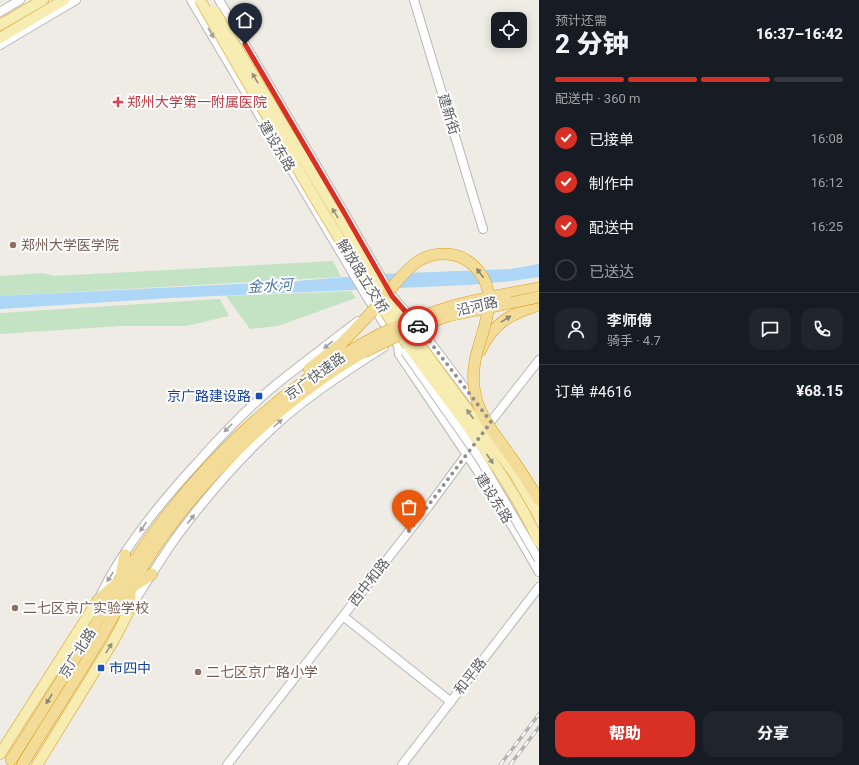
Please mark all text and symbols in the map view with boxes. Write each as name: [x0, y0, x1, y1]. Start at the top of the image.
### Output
pin: [228, 3, 262, 44]
icon: home: [234, 9, 256, 31]
map controls: [491, 12, 527, 48]
button: locate: [491, 12, 527, 48]
text: 预计还需: [555, 13, 607, 28]
text: 16:37–16:42: [756, 25, 843, 43]
one-way arrow: [207, 28, 215, 38]
text: 2 分钟: [555, 29, 628, 59]
one-way arrow: [251, 72, 258, 84]
text: 配送中 · 360 m: [555, 91, 640, 106]
street label: 建新街: [435, 92, 463, 136]
place label: 郑州大学第一附属医院: [127, 94, 267, 110]
marker: 郑州大学第一附属医院: [112, 96, 124, 108]
street label: 建设东路: [256, 118, 298, 174]
icon: check: [555, 127, 577, 149]
text: 已接单: [589, 131, 634, 149]
text: 16:08: [811, 131, 843, 146]
icon: check: [555, 171, 577, 193]
text: 制作中: [589, 175, 634, 193]
text: 16:12: [811, 175, 843, 190]
one-way arrow: [332, 207, 339, 219]
icon: check: [555, 215, 577, 237]
text: 配送中: [589, 219, 634, 237]
text: 16:25: [811, 219, 843, 234]
street label: 解放路立交桥: [334, 236, 392, 316]
place label: 郑州大学医学院: [21, 237, 119, 253]
marker: 郑州大学医学院: [8, 240, 18, 250]
text: 已送达: [589, 263, 634, 281]
one-way arrow: [476, 268, 484, 279]
water label: 金水河: [247, 276, 296, 296]
street label: 沿河路: [455, 293, 499, 319]
courier: [398, 306, 438, 346]
button: person: [555, 308, 597, 350]
button: chat: [749, 308, 791, 350]
button: phone: [801, 308, 843, 350]
text: 李师傅: [607, 312, 652, 330]
icon: car: [407, 315, 429, 337]
one-way arrow: [501, 315, 511, 323]
text: 骑手 · 4.7: [607, 333, 661, 348]
one-way arrow: [322, 340, 333, 349]
street label: 京广快速路: [282, 349, 348, 403]
text: ¥68.15: [796, 382, 843, 400]
text: 订单 #4616: [555, 383, 632, 401]
place label: 京广路建设路: [167, 388, 251, 404]
marker: 京广路建设路: [254, 391, 264, 401]
one-way arrow: [466, 409, 474, 419]
one-way arrow: [273, 419, 284, 428]
one-way arrow: [223, 423, 233, 433]
one-way arrow: [486, 453, 494, 464]
street label: 建设东路: [472, 470, 516, 526]
pin: [392, 490, 426, 531]
icon: bag: [398, 496, 420, 518]
one-way arrow: [187, 514, 195, 525]
one-way arrow: [140, 521, 147, 532]
street label: 西中和路: [345, 555, 393, 609]
one-way arrow: [107, 571, 114, 583]
place label: 二七区京广实验学校: [23, 600, 149, 616]
marker: 二七区京广实验学校: [10, 603, 20, 613]
street label: 京广北路: [55, 625, 99, 681]
one-way arrow: [106, 642, 113, 654]
street label: 和平路: [451, 655, 489, 697]
place label: 市四中: [109, 660, 151, 676]
marker: 市四中: [96, 663, 106, 673]
place label: 二七区京广路小学: [206, 664, 318, 680]
marker: 二七区京广路小学: [193, 667, 203, 677]
one-way arrow: [45, 694, 53, 704]
button: 帮助: [555, 711, 695, 757]
button: 分享: [703, 711, 843, 757]

